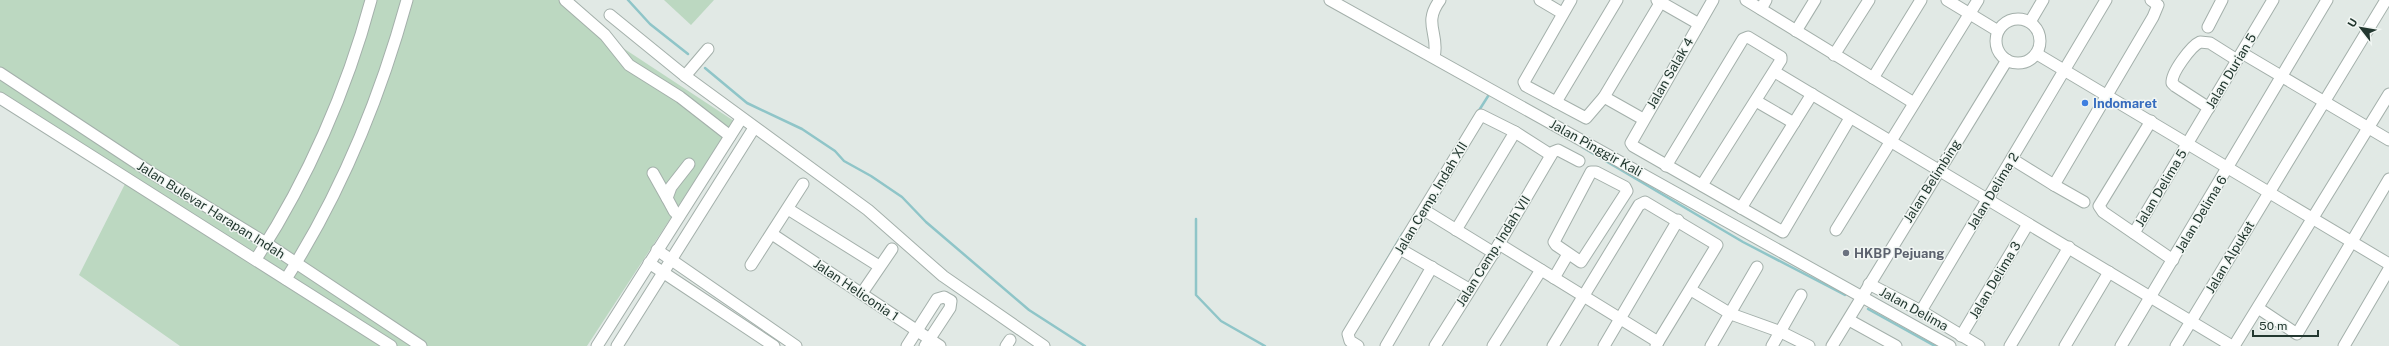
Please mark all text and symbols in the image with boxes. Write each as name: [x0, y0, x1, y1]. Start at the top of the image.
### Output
north arrow: [2341, 8, 2381, 48]
text: U: [2345, 16, 2360, 29]
street label: Jalan Durian 5: [2203, 31, 2259, 111]
street label: Jalan Salak 4: [1644, 35, 1696, 111]
place label: Indomaret: [2093, 96, 2157, 111]
marker: Indomaret: [2080, 98, 2090, 108]
street label: Jalan Pinggir Kali: [1547, 116, 1645, 180]
street label: Jalan Belimbing: [1900, 137, 1964, 225]
street label: Jalan Cemp. Indah XII: [1392, 139, 1470, 257]
street label: Jalan Delima 5: [2132, 147, 2190, 229]
street label: Jalan Delima 2: [1964, 150, 2022, 232]
street label: Jalan Bulevar Harapan Indah: [134, 158, 288, 262]
street label: Jalan Delima 6: [2172, 173, 2230, 255]
street label: Jalan Cemp. Indah VII: [1453, 193, 1533, 309]
street label: Jalan Alpukat: [2203, 218, 2257, 296]
street label: Jalan Delima 3: [1966, 239, 2024, 321]
place label: HKBP Pejuang: [1854, 246, 1944, 261]
marker: HKBP Pejuang: [1841, 248, 1851, 258]
street label: Jalan Heliconia 1: [811, 256, 901, 324]
street label: Jalan Delima: [1877, 284, 1951, 334]
scale bar: [2253, 312, 2318, 338]
text: 50 m: [2259, 319, 2287, 333]

